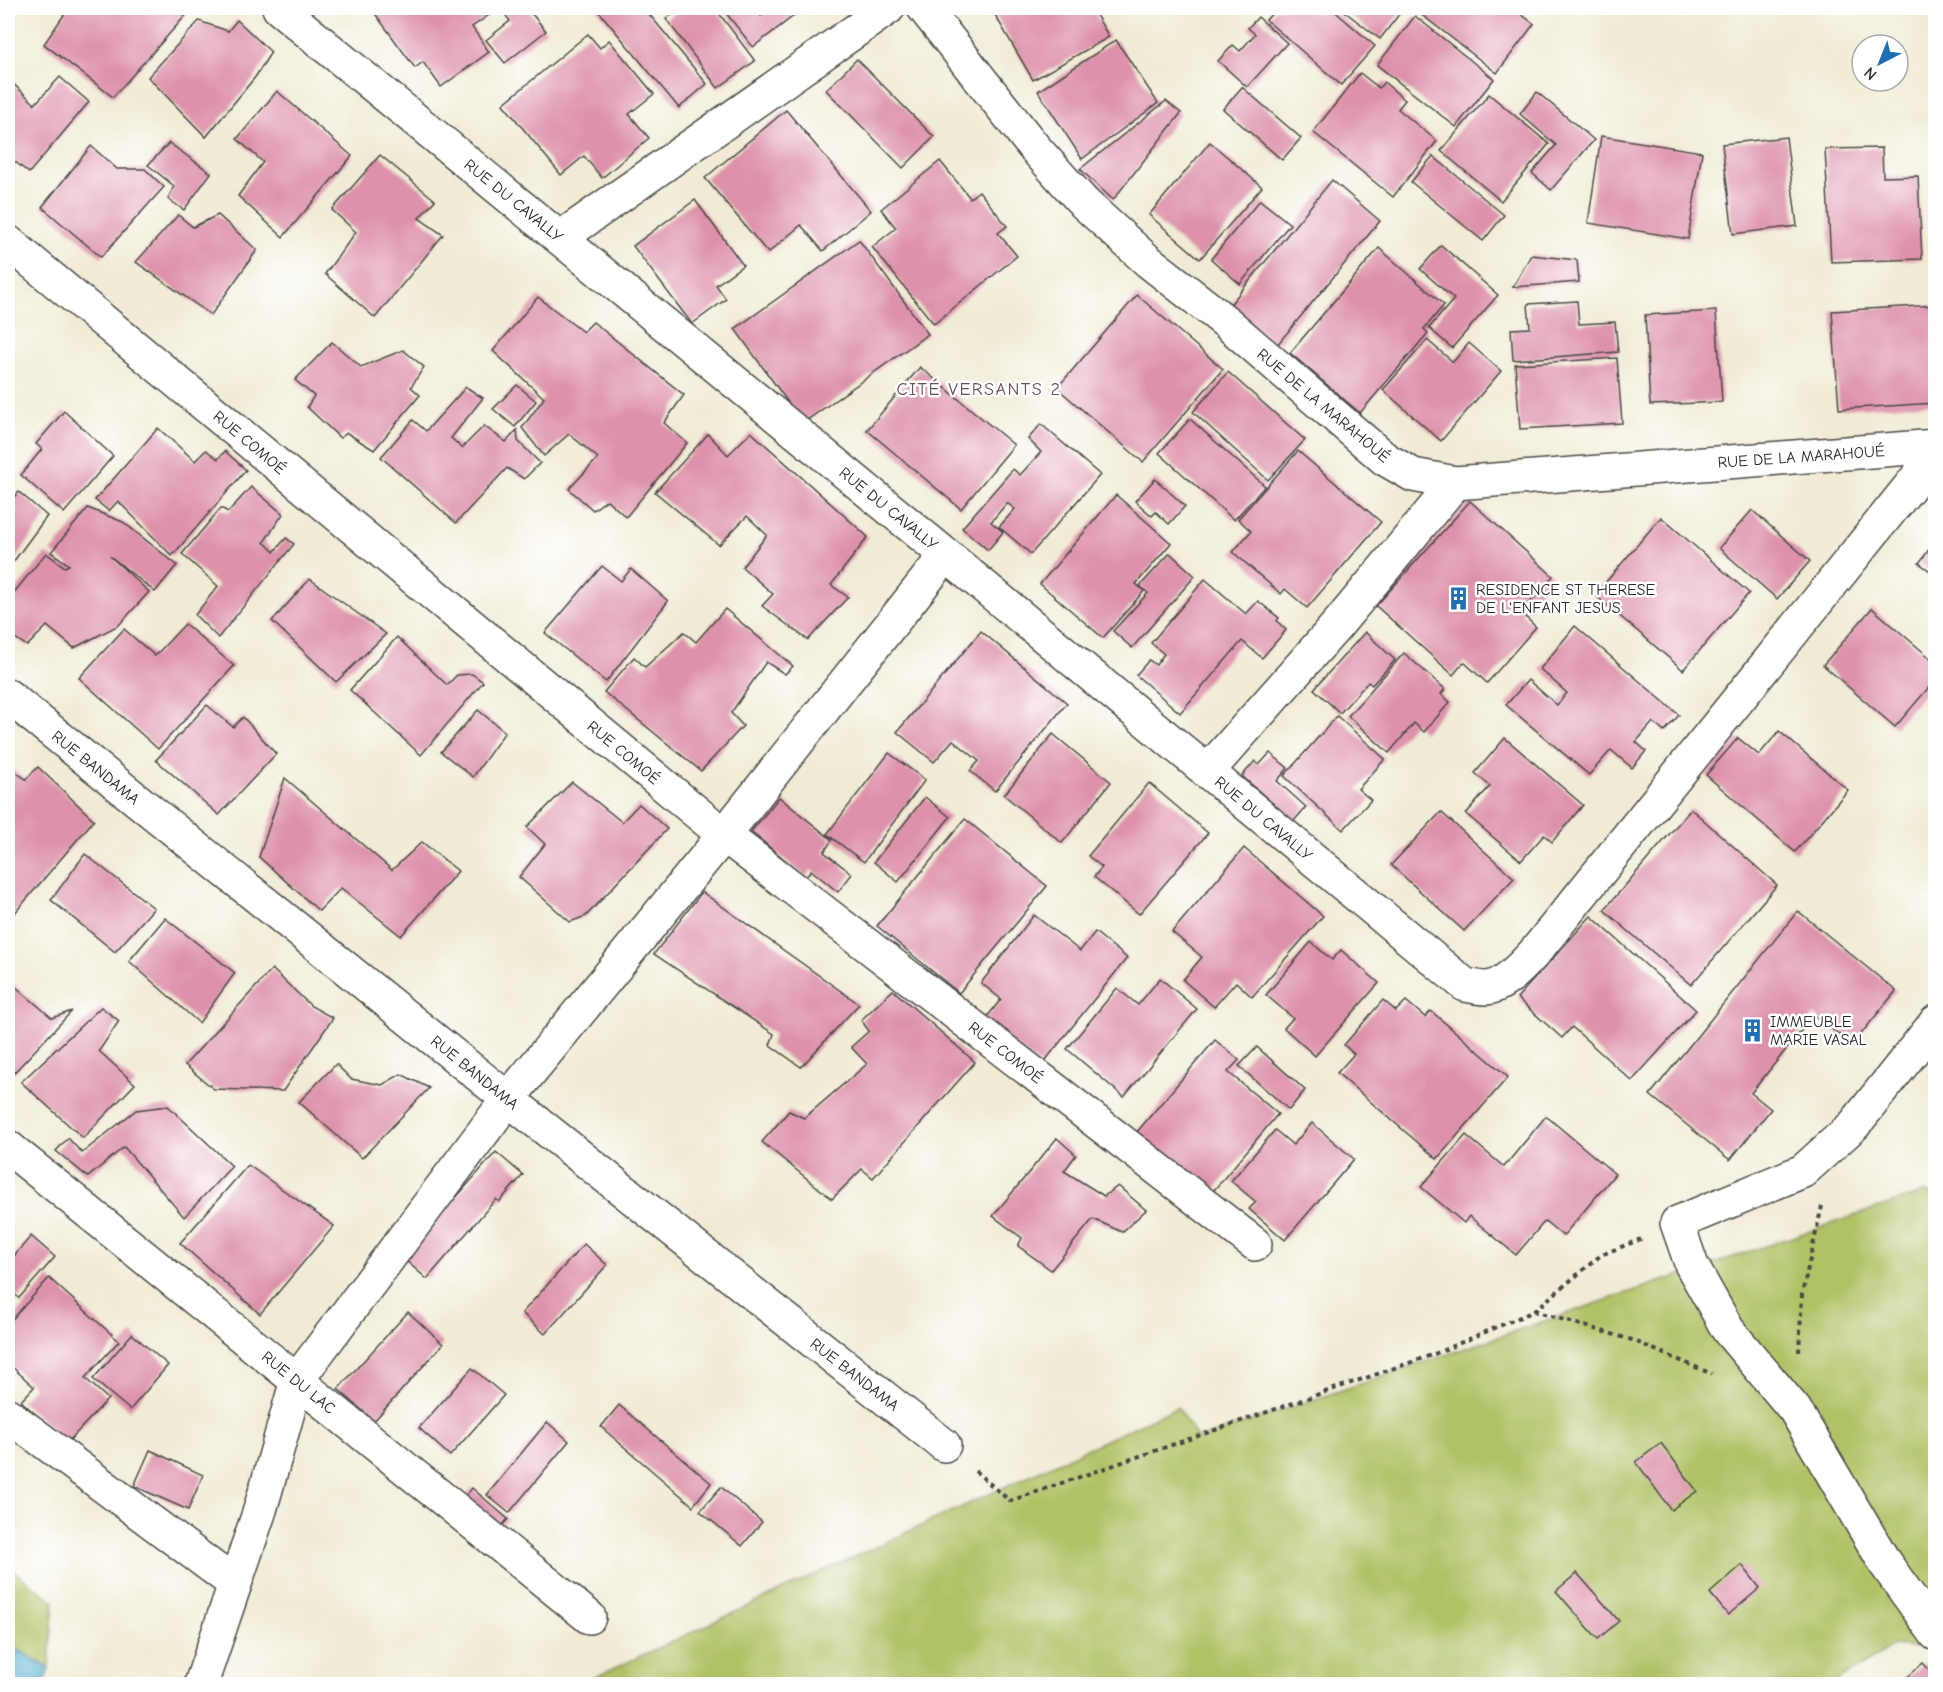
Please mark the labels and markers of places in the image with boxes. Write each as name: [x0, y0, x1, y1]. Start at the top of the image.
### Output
place label: RESIDENCE ST THERESE DE L'ENFANT JESUS: [1476, 581, 1655, 617]
building icon: RESIDENCE ST THERESE DE L'ENFANT JESUS: [1445, 585, 1471, 611]
place label: IMMEUBLE MARIE VASAL: [1770, 1013, 1867, 1049]
building icon: IMMEUBLE MARIE VASAL: [1739, 1017, 1765, 1043]

